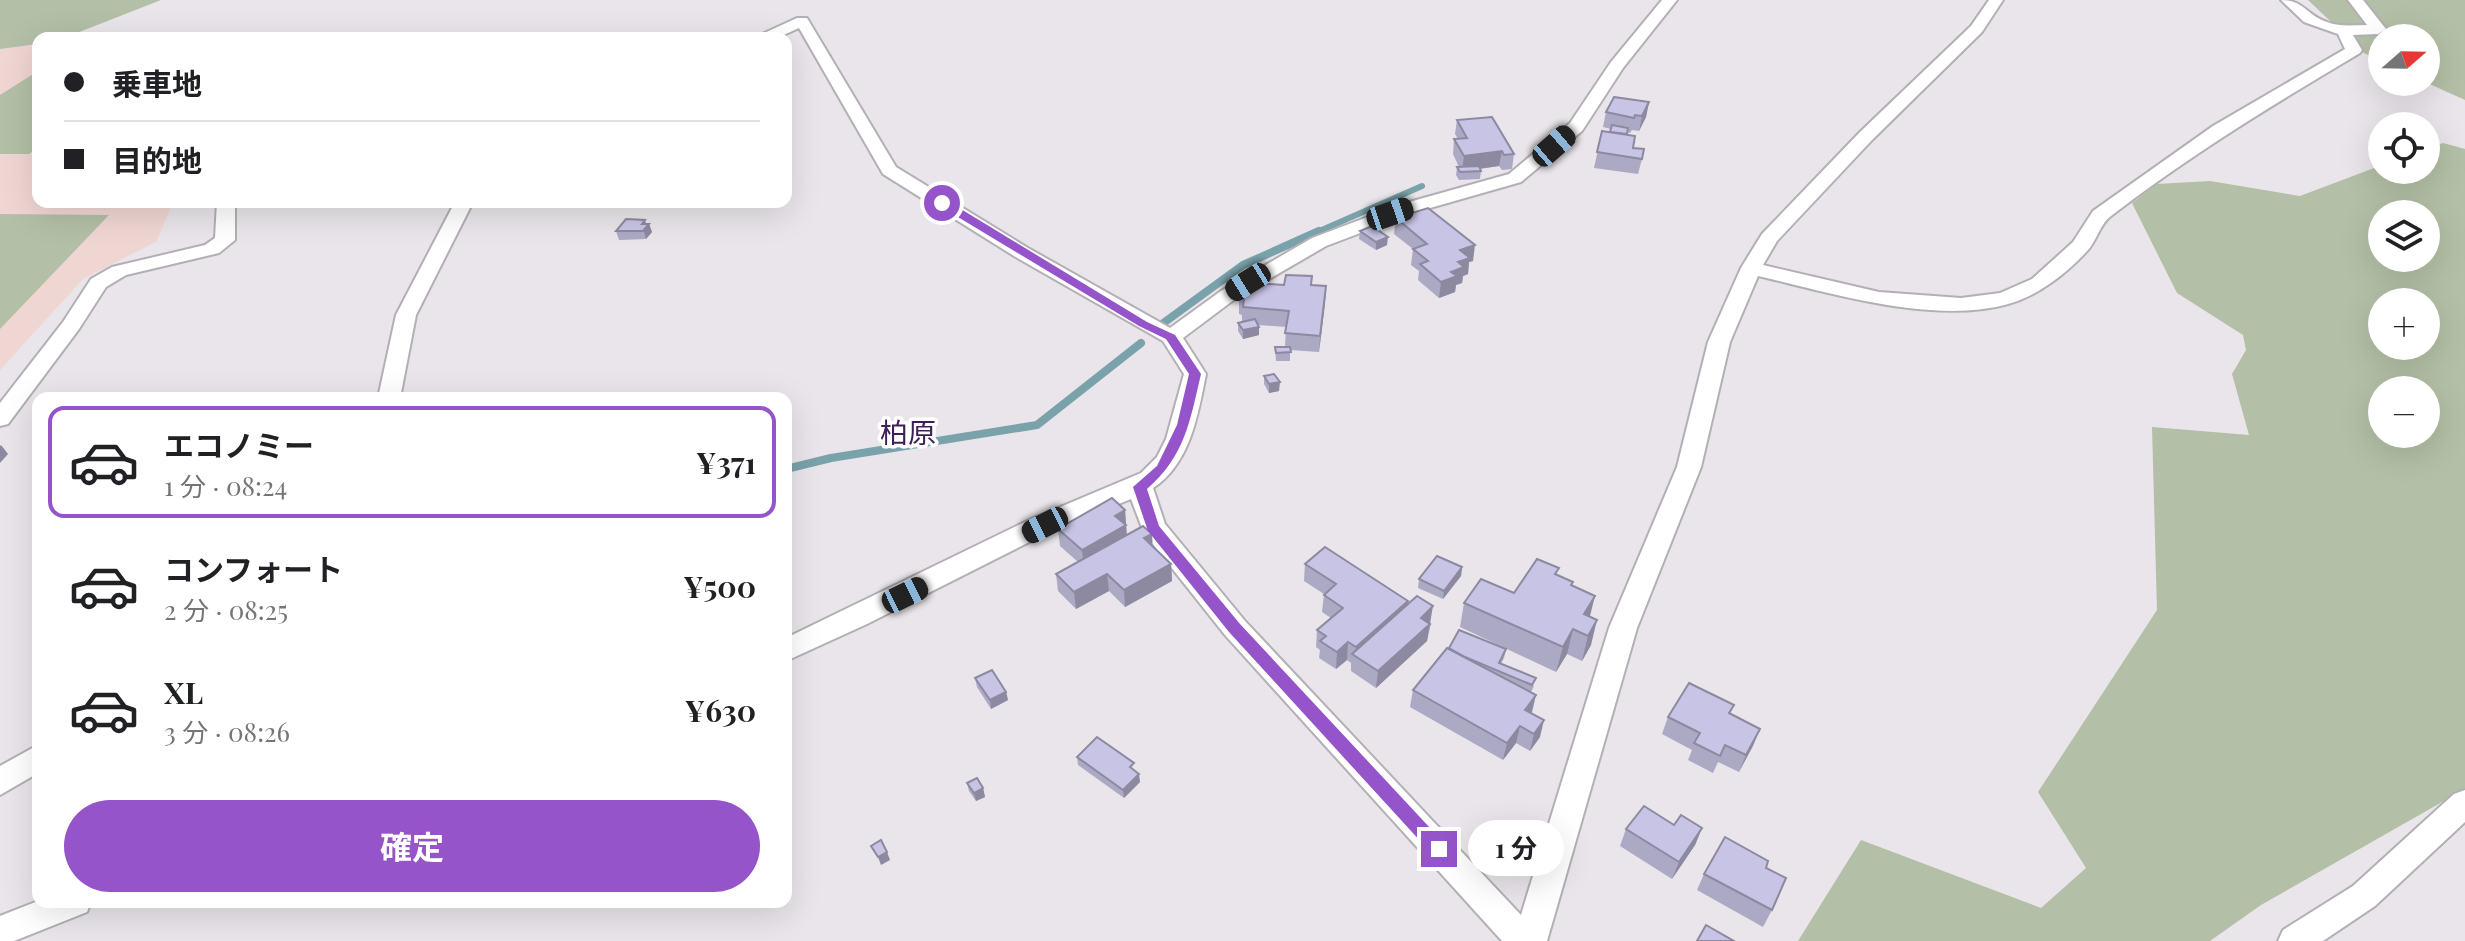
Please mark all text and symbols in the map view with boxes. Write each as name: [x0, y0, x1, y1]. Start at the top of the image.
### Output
north arrow: [2368, 24, 2440, 96]
map controls: [2368, 24, 2440, 448]
text: 乗車地: [112, 63, 202, 103]
button: locate: [2368, 112, 2440, 184]
car: [1528, 121, 1580, 171]
text: 目的地: [112, 140, 202, 180]
route start: [924, 185, 960, 221]
car: [1363, 195, 1417, 233]
button: layers: [2368, 200, 2440, 272]
car: [1221, 259, 1275, 305]
button: +: [2368, 288, 2440, 360]
button: −: [2368, 376, 2440, 448]
district label: 柏原: [880, 413, 936, 450]
text: エコノミー: [164, 425, 314, 465]
icon: car: [68, 426, 140, 498]
text: ¥371: [696, 442, 756, 482]
text: 1 分 · 08:24: [164, 468, 287, 503]
car: [1018, 503, 1072, 547]
text: コンフォート: [164, 549, 343, 589]
icon: car: [68, 550, 140, 622]
text: ¥500: [683, 566, 756, 606]
car: [878, 574, 932, 616]
text: 2 分 · 08:25: [164, 592, 288, 627]
text: XL: [164, 672, 203, 712]
icon: car: [68, 674, 140, 746]
text: ¥630: [685, 690, 756, 730]
text: 3 分 · 08:26: [164, 714, 290, 749]
button: 確定: [64, 800, 760, 892]
callout: 1 分: [1467, 821, 1563, 877]
text: 1 分: [1495, 830, 1537, 865]
route end: [1421, 831, 1457, 867]

